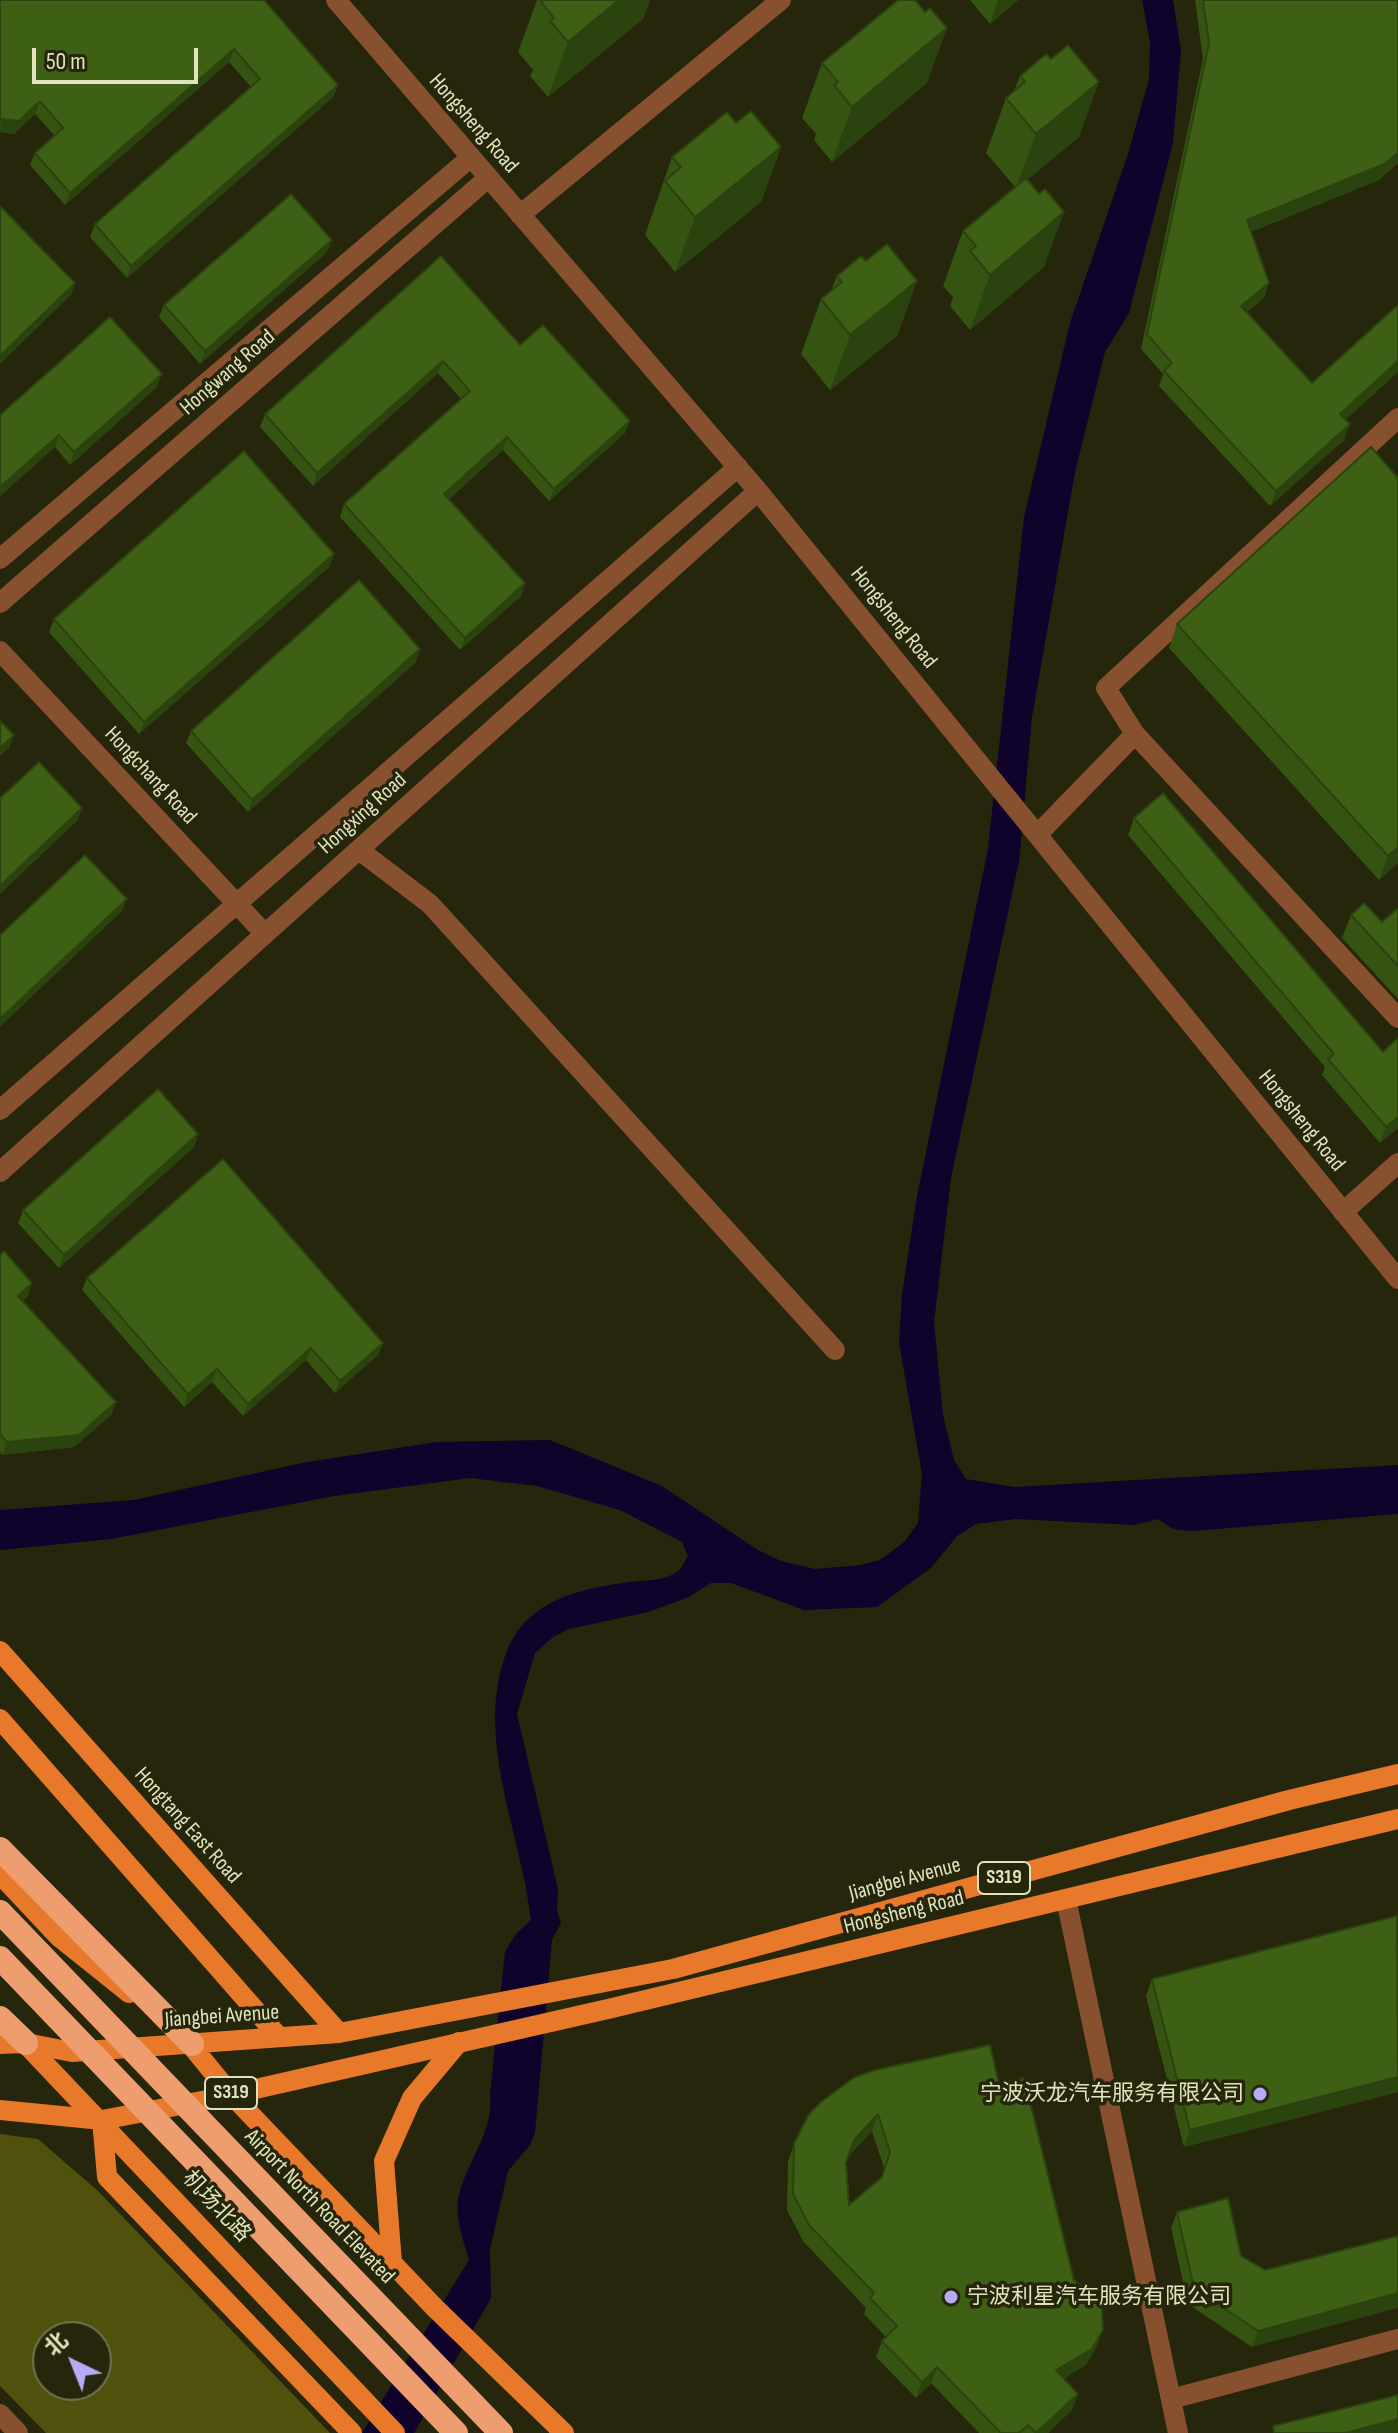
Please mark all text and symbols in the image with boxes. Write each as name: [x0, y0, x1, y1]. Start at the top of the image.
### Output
scale bar: [36, 32, 202, 82]
text: 50 m: [46, 47, 86, 76]
street label: Hongsheng Road: [423, 69, 523, 179]
street label: Hongwang Road: [175, 325, 281, 421]
street label: Hongsheng Road: [844, 562, 942, 674]
street label: Hongchang Road: [98, 722, 202, 830]
street label: Hongxing Road: [314, 768, 412, 860]
street label: Hongsheng Road: [1252, 1065, 1350, 1177]
street label: Hongtang East Road: [128, 1762, 246, 1890]
street label: Jiangbei Avenue: [846, 1852, 964, 1908]
road number: S319: [978, 1862, 1030, 1894]
street label: Hongsheng Road: [841, 1885, 967, 1941]
street label: Jiangbei Avenue: [164, 2000, 280, 2034]
road number: S319: [205, 2077, 257, 2109]
place label: 宁波沃龙汽车服务有限公司: [980, 2081, 1244, 2107]
marker: 宁波沃龙汽车服务有限公司: [1251, 2085, 1269, 2103]
street label: Airport North Road Elevated: [238, 2124, 400, 2290]
street label: 机场北路: [176, 2166, 256, 2248]
place label: 宁波利星汽车服务有限公司: [967, 2284, 1231, 2310]
marker: 宁波利星汽车服务有限公司: [942, 2288, 960, 2306]
north arrow: [32, 2321, 112, 2401]
text: 北: [39, 2327, 74, 2362]

